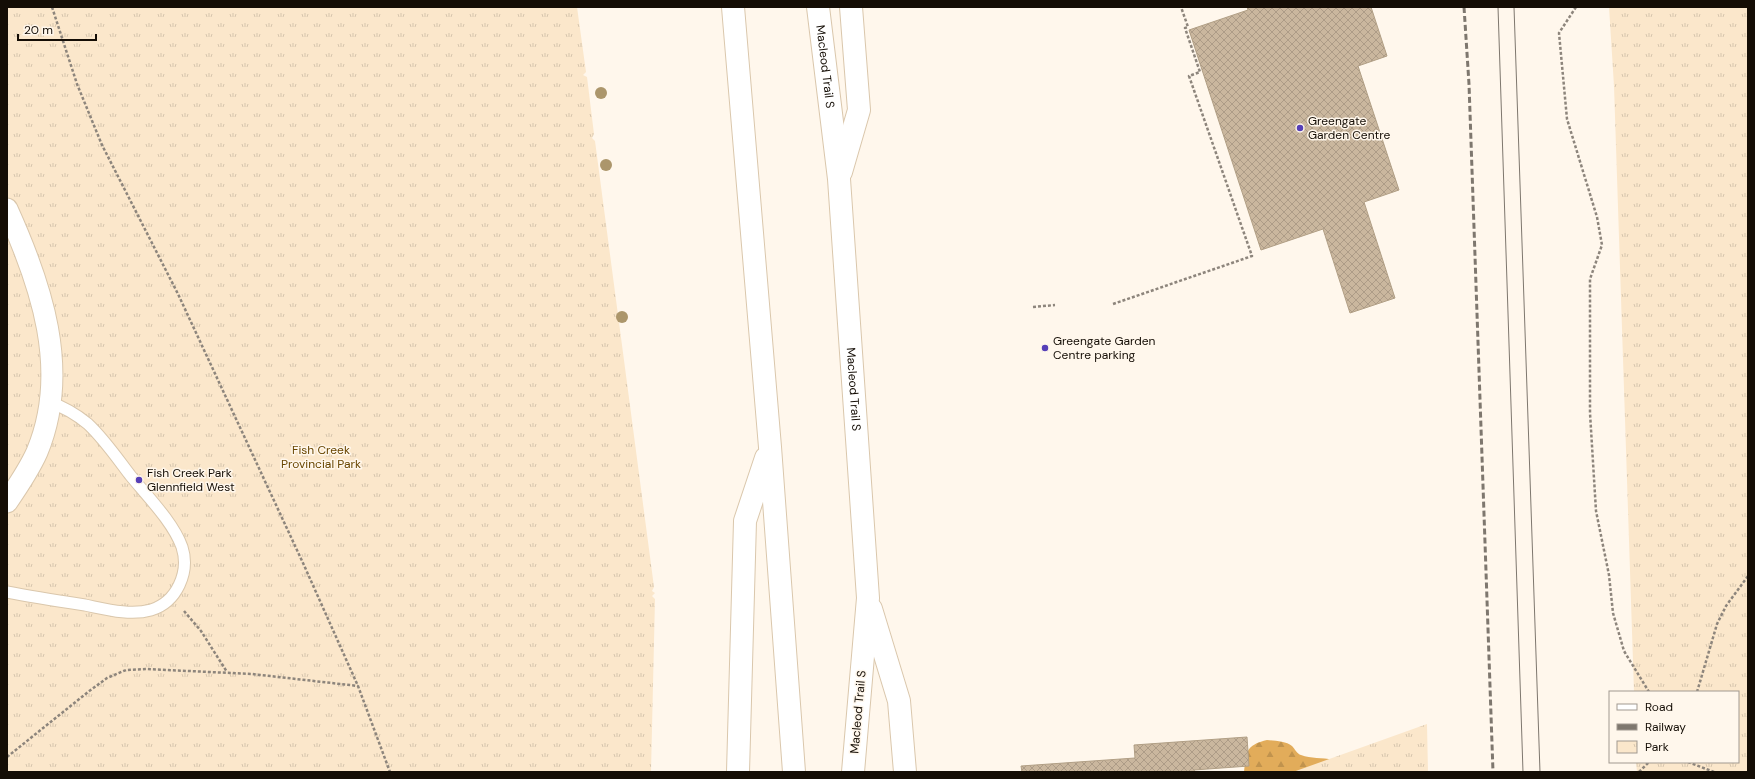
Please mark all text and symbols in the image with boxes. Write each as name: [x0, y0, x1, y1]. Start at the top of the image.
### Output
scale bar: [18, 16, 96, 42]
text: 20 m: [24, 22, 53, 38]
street label: Macleod Trail S: [812, 24, 838, 109]
place label: Greengate Garden Centre: [1308, 113, 1390, 143]
marker: Greengate Garden Centre: [1295, 123, 1305, 133]
place label: Greengate Garden Centre parking: [1053, 333, 1156, 363]
marker: Greengate Garden Centre parking: [1040, 343, 1050, 353]
street label: Macleod Trail S: [843, 347, 864, 432]
park label: Fish Creek Provincial Park: [281, 442, 361, 472]
place label: Fish Creek Park Glennfield West: [147, 465, 235, 495]
marker: Fish Creek Park Glennfield West: [134, 475, 144, 485]
street label: Macleod Trail S: [846, 670, 870, 754]
legend: [1609, 691, 1739, 763]
text: Road: [1645, 699, 1673, 715]
text: Railway: [1645, 719, 1686, 735]
text: Park: [1645, 739, 1669, 755]

